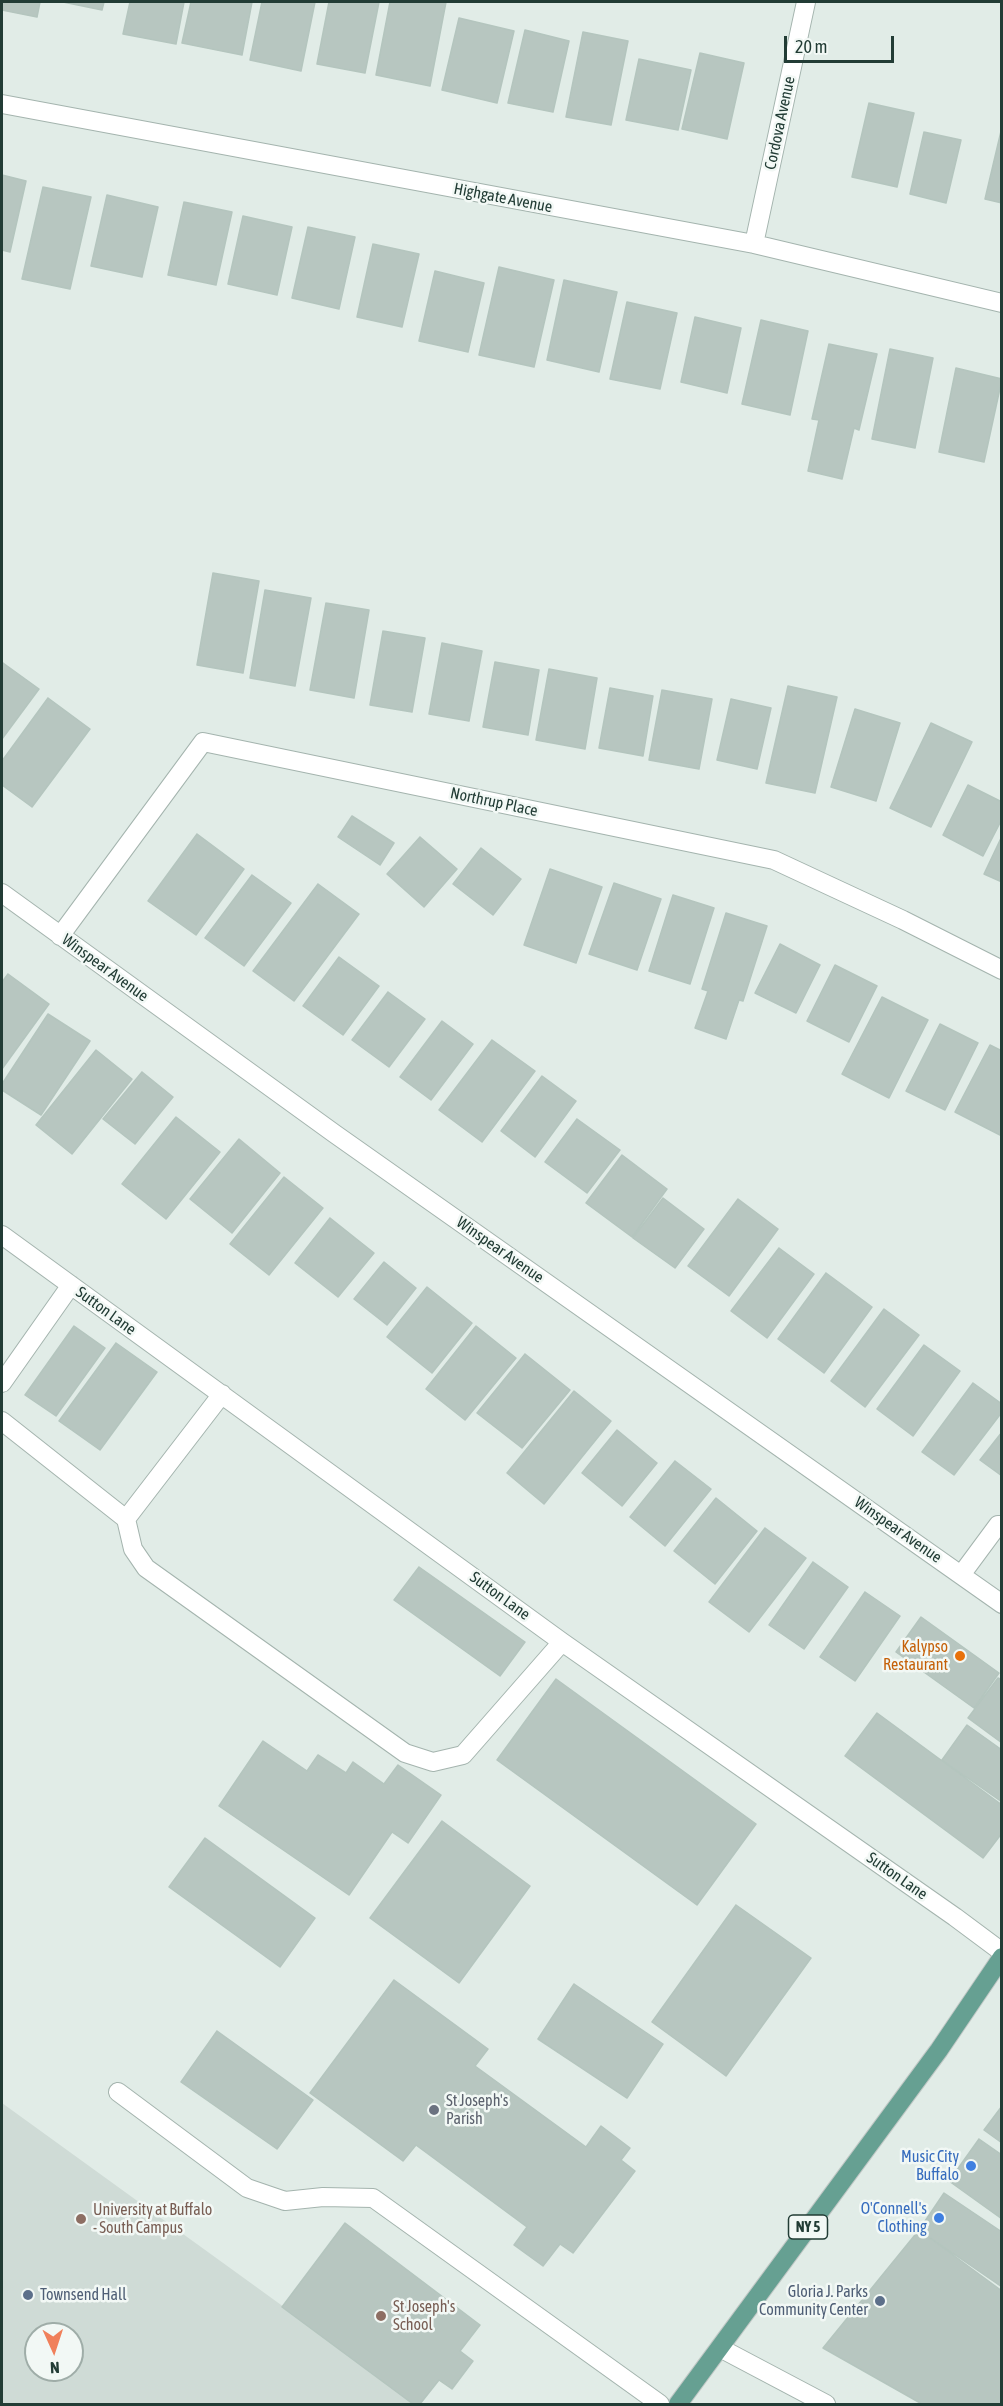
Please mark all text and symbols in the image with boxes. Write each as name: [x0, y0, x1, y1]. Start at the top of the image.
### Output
scale bar: [787, 24, 896, 62]
text: 20 m: [795, 36, 827, 57]
street label: Cordova Avenue: [761, 75, 799, 171]
street label: Highgate Avenue: [452, 179, 554, 217]
street label: Northrup Place: [449, 783, 539, 821]
street label: Winspear Avenue: [58, 930, 152, 1006]
street label: Winspear Avenue: [453, 1213, 547, 1287]
street label: Sutton Lane: [72, 1283, 140, 1339]
street label: Winspear Avenue: [851, 1493, 945, 1567]
street label: Sutton Lane: [466, 1568, 534, 1624]
place label: Kalypso Restaurant: [883, 1637, 948, 1675]
marker: Kalypso Restaurant: [953, 1649, 967, 1663]
street label: Sutton Lane: [863, 1848, 931, 1904]
place label: St Joseph's Parish: [446, 2091, 508, 2129]
marker: St Joseph's Parish: [427, 2103, 441, 2117]
place label: Music City Buffalo: [901, 2147, 959, 2185]
marker: Music City Buffalo: [964, 2159, 978, 2173]
place label: O'Connell's Clothing: [861, 2199, 927, 2237]
place label: University at Buffalo - South Campus: [93, 2200, 212, 2238]
marker: O'Connell's Clothing: [932, 2211, 946, 2225]
marker: University at Buffalo - South Campus: [74, 2212, 88, 2226]
road number: NY 5: [788, 2215, 828, 2239]
place label: Gloria J. Parks Community Center: [759, 2282, 868, 2320]
place label: Townsend Hall: [40, 2285, 126, 2305]
marker: Townsend Hall: [21, 2288, 35, 2302]
marker: Gloria J. Parks Community Center: [873, 2294, 887, 2308]
place label: St Joseph's School: [393, 2297, 455, 2335]
marker: St Joseph's School: [374, 2309, 388, 2323]
north arrow: [24, 2322, 84, 2382]
text: N: [50, 2359, 60, 2377]

